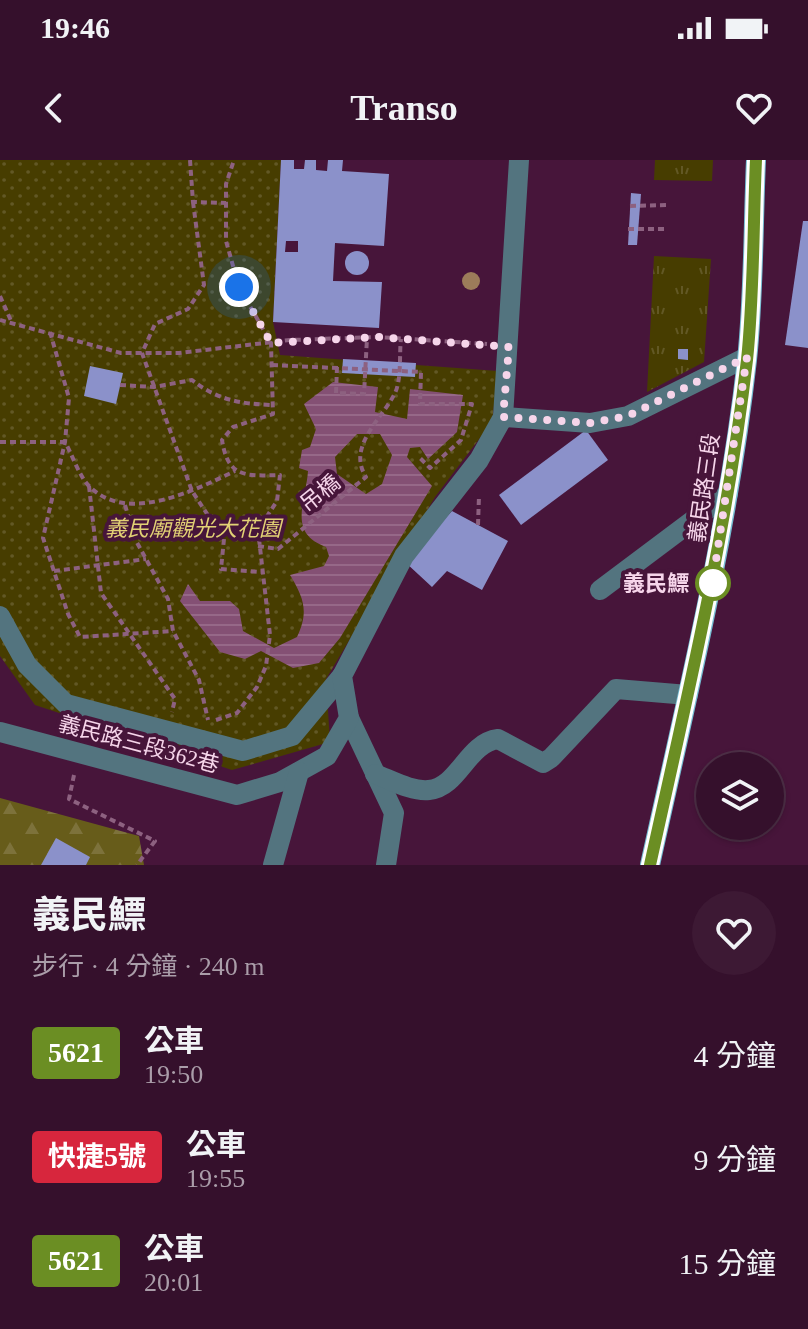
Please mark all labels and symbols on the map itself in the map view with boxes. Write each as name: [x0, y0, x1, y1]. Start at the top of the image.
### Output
your location: [219, 267, 259, 307]
street label: 義民路三段: [684, 432, 724, 544]
street label: 吊橋: [295, 469, 345, 517]
park label: 義民廟觀光大花園: [105, 516, 284, 541]
marker: 義民鰾: [696, 566, 730, 600]
place label: 義民鰾: [623, 571, 689, 596]
street label: 義民路三段362巷: [56, 711, 222, 777]

